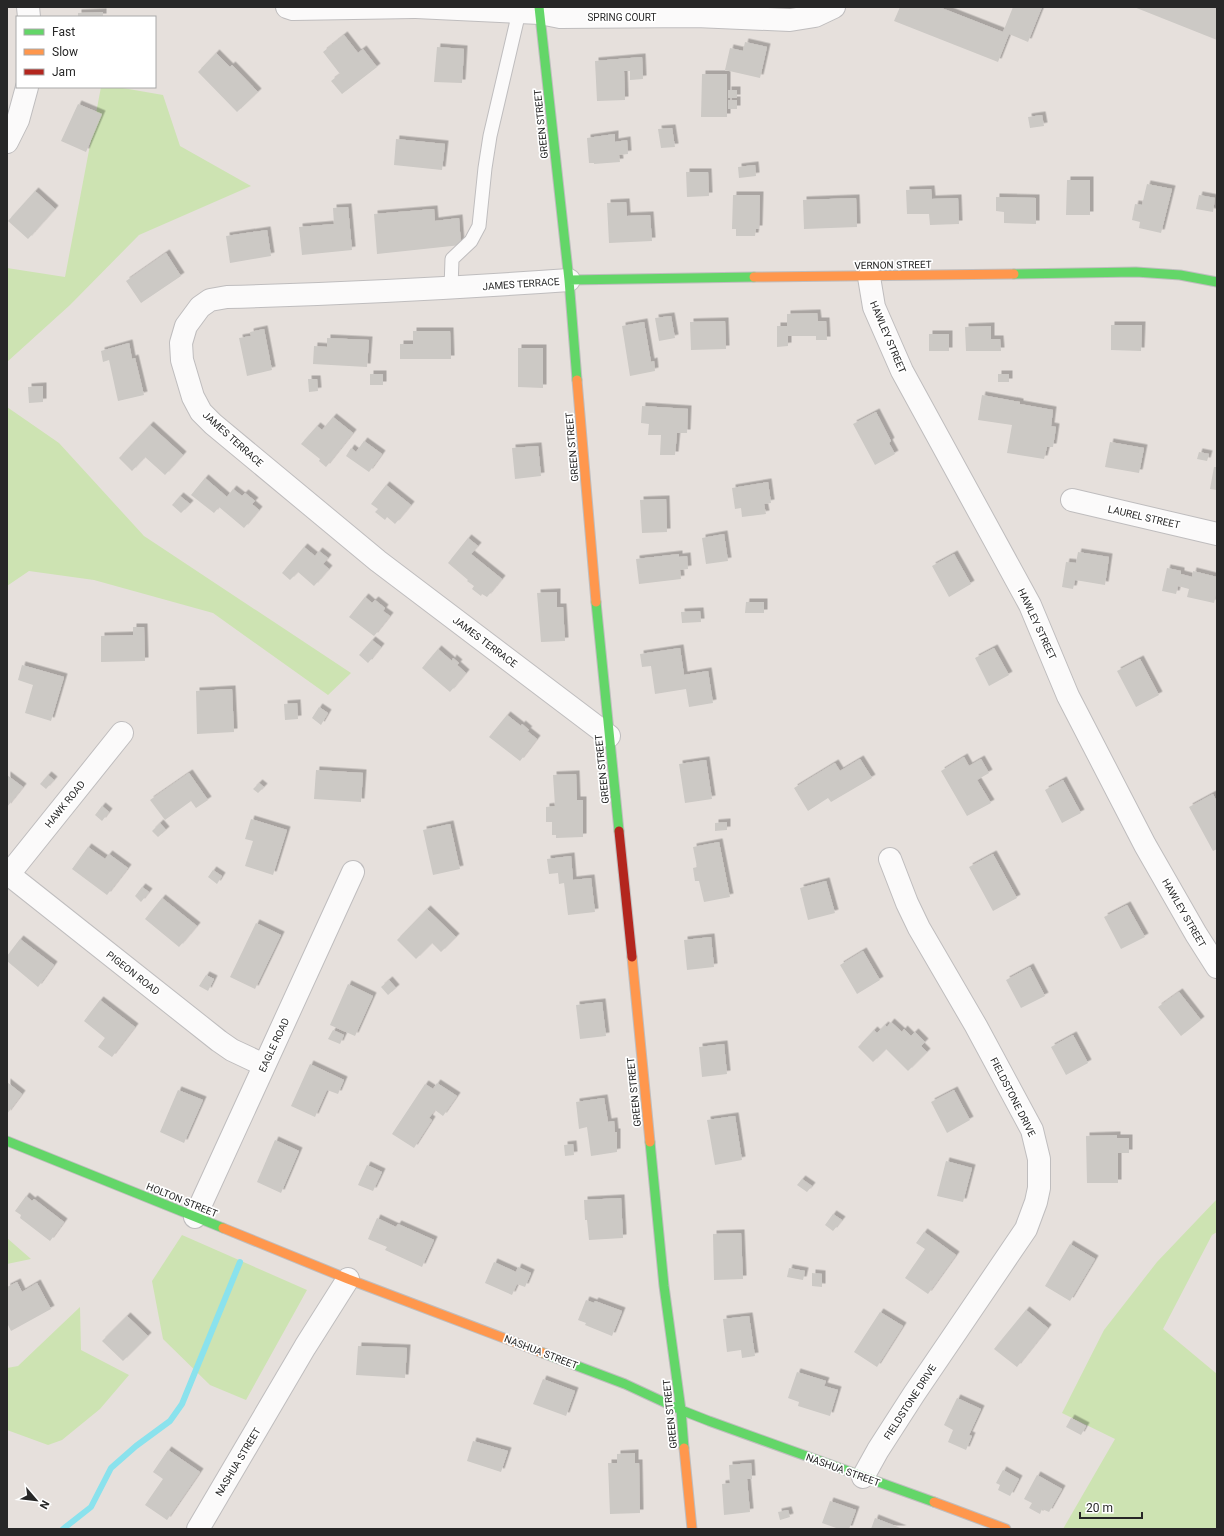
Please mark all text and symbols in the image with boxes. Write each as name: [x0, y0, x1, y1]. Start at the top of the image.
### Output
street label: SPRING COURT: [587, 12, 657, 23]
legend: [16, 16, 156, 88]
text: Fast: [52, 25, 75, 39]
text: Slow: [52, 45, 78, 59]
text: Jam: [52, 65, 76, 79]
street label: GREEN STREET: [532, 89, 550, 159]
street label: VERNON STREET: [854, 259, 932, 271]
street label: JAMES TERRACE: [482, 276, 560, 292]
street label: HAWLEY STREET: [868, 299, 908, 375]
street label: JAMES TERRACE: [201, 409, 266, 469]
street label: GREEN STREET: [563, 412, 581, 482]
street label: LAUREL STREET: [1107, 503, 1181, 531]
street label: HAWLEY STREET: [1016, 587, 1058, 661]
street label: JAMES TERRACE: [451, 614, 519, 670]
street label: GREEN STREET: [593, 734, 611, 804]
street label: HAWK ROAD: [43, 778, 87, 830]
street label: HAWLEY STREET: [1160, 877, 1208, 949]
street label: PIGEON ROAD: [104, 949, 162, 997]
street label: EAGLE ROAD: [257, 1016, 291, 1074]
street label: FIELDSTONE DRIVE: [988, 1056, 1038, 1139]
street label: GREEN STREET: [625, 1057, 643, 1127]
street label: HOLTON STREET: [145, 1181, 219, 1219]
street label: NASHUA STREET: [503, 1333, 579, 1371]
street label: FIELDSTONE DRIVE: [882, 1362, 939, 1442]
street label: GREEN STREET: [661, 1379, 679, 1449]
street label: NASHUA STREET: [213, 1426, 263, 1498]
street label: NASHUA STREET: [805, 1452, 881, 1488]
north arrow: [16, 1480, 56, 1520]
scale bar: [1080, 1494, 1142, 1520]
text: N: [37, 1498, 52, 1511]
text: 20 m: [1086, 1501, 1113, 1515]

